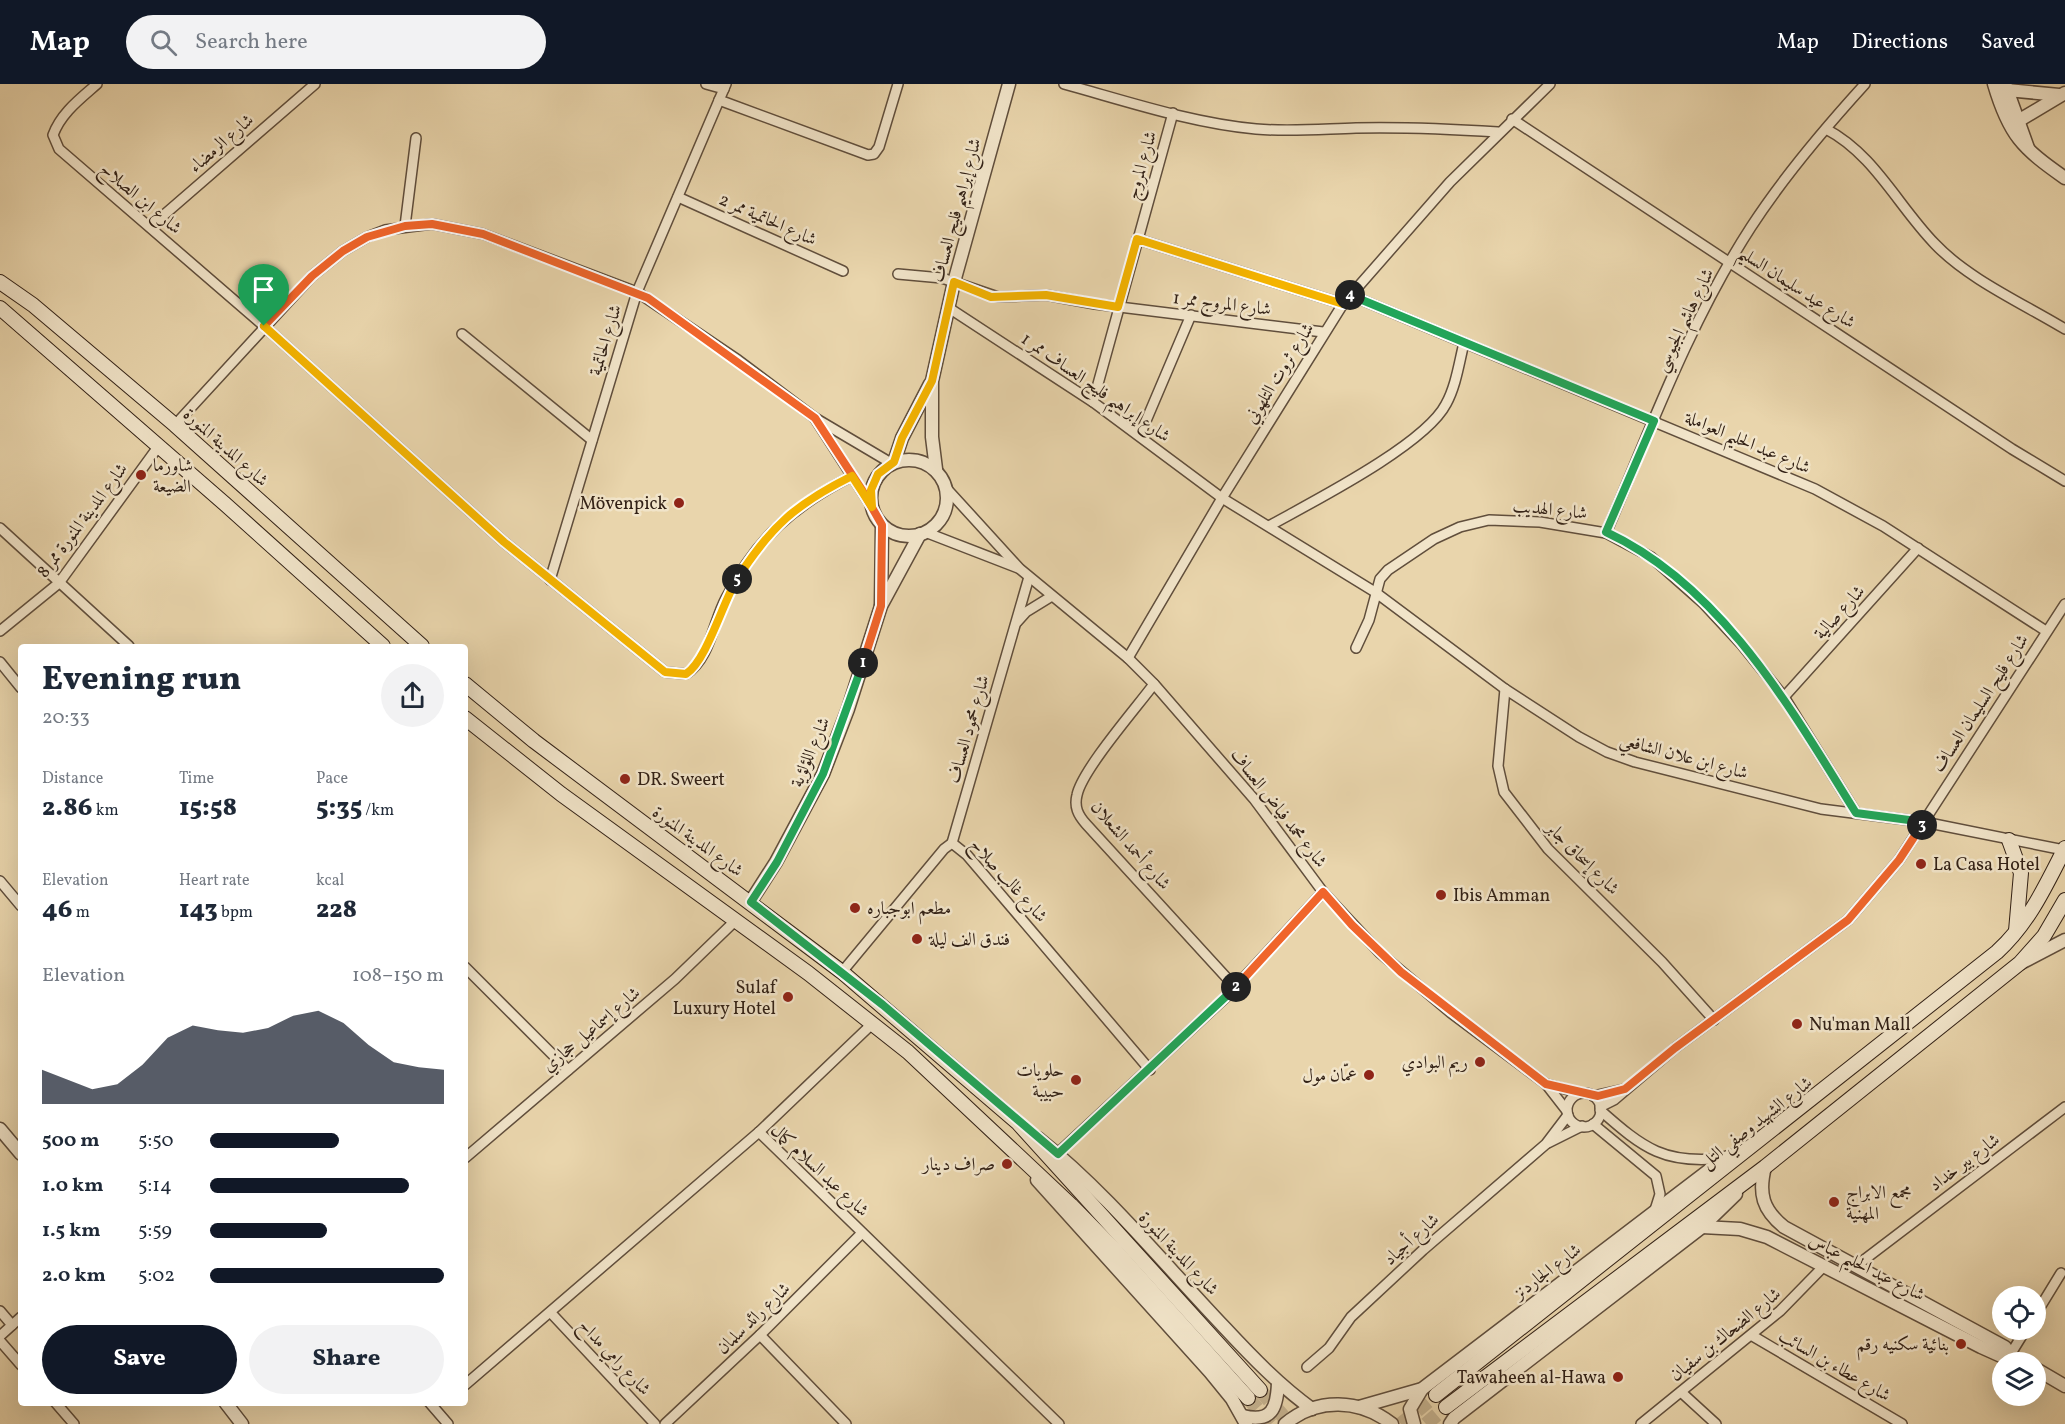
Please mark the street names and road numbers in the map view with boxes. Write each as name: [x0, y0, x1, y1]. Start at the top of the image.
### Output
street label: شارع الرمضاء: [184, 109, 261, 180]
street label: شارع المروج: [1121, 128, 1166, 203]
street label: شارع إبراهيم فليح العساف: [926, 135, 993, 286]
street label: شارع ابن الصلاح: [92, 157, 186, 242]
street label: شارع الحاتمية ممر 2: [714, 188, 820, 254]
street label: شارع عيد سليمان السليم: [1730, 241, 1860, 339]
street label: شارع هاشم الجيوسي: [1650, 265, 1725, 378]
street label: شارع المروج ممر 1: [1171, 286, 1272, 325]
street label: شارع الحاتمية: [584, 302, 630, 379]
street label: شارع ثروت التلهوني: [1239, 319, 1322, 430]
street label: شارع إبراهيم فليح العساف ممر 1: [1013, 327, 1175, 453]
street label: شارع المدينة المنورة: [176, 403, 273, 494]
street label: شارع عبد الحليم العواملة: [1678, 405, 1814, 485]
street label: شارع المدينة المنورة ممر 8: [32, 458, 135, 584]
street label: شارع الهديب: [1511, 494, 1588, 528]
street label: شارع صالية: [1809, 580, 1872, 647]
street label: شارع فليح السليمان العساف: [1927, 630, 2037, 779]
street label: شارع محمود العساف: [942, 672, 998, 787]
street label: شارع اللؤلؤية: [785, 714, 838, 792]
street label: شارع ابن علان الشافعي: [1616, 728, 1750, 789]
street label: شارع محمد فياض العساف: [1223, 744, 1332, 874]
street label: شارع أحمد الشعلان: [1083, 795, 1177, 897]
street label: شارع المدينة المنورة: [646, 801, 748, 885]
street label: شارع إسحاق جابر: [1537, 815, 1624, 902]
street label: شارع غالب صلاح: [962, 833, 1052, 930]
street label: شارع إسماعيل حجازي: [537, 982, 647, 1080]
street label: شارع الشهيد وصفي التل: [1696, 1071, 1821, 1178]
street label: شارع عبد السلام كمال: [763, 1119, 874, 1225]
street label: شارع بير خداد: [1924, 1128, 2006, 1199]
street label: شارع المدينة المنورة: [1132, 1206, 1224, 1302]
street label: شارع أجياد: [1377, 1207, 1446, 1273]
street label: شارع عبد الحليم عباس: [1802, 1228, 1929, 1312]
street label: شارع الجاردنز: [1507, 1238, 1588, 1308]
street label: شارع رائد سلمان: [711, 1277, 797, 1362]
street label: شارع الضحاك بن سفيان: [1665, 1282, 1788, 1389]
street label: شارع رامي مداح: [570, 1314, 656, 1403]
street label: شارع عطاء بن السائب: [1773, 1324, 1895, 1409]

